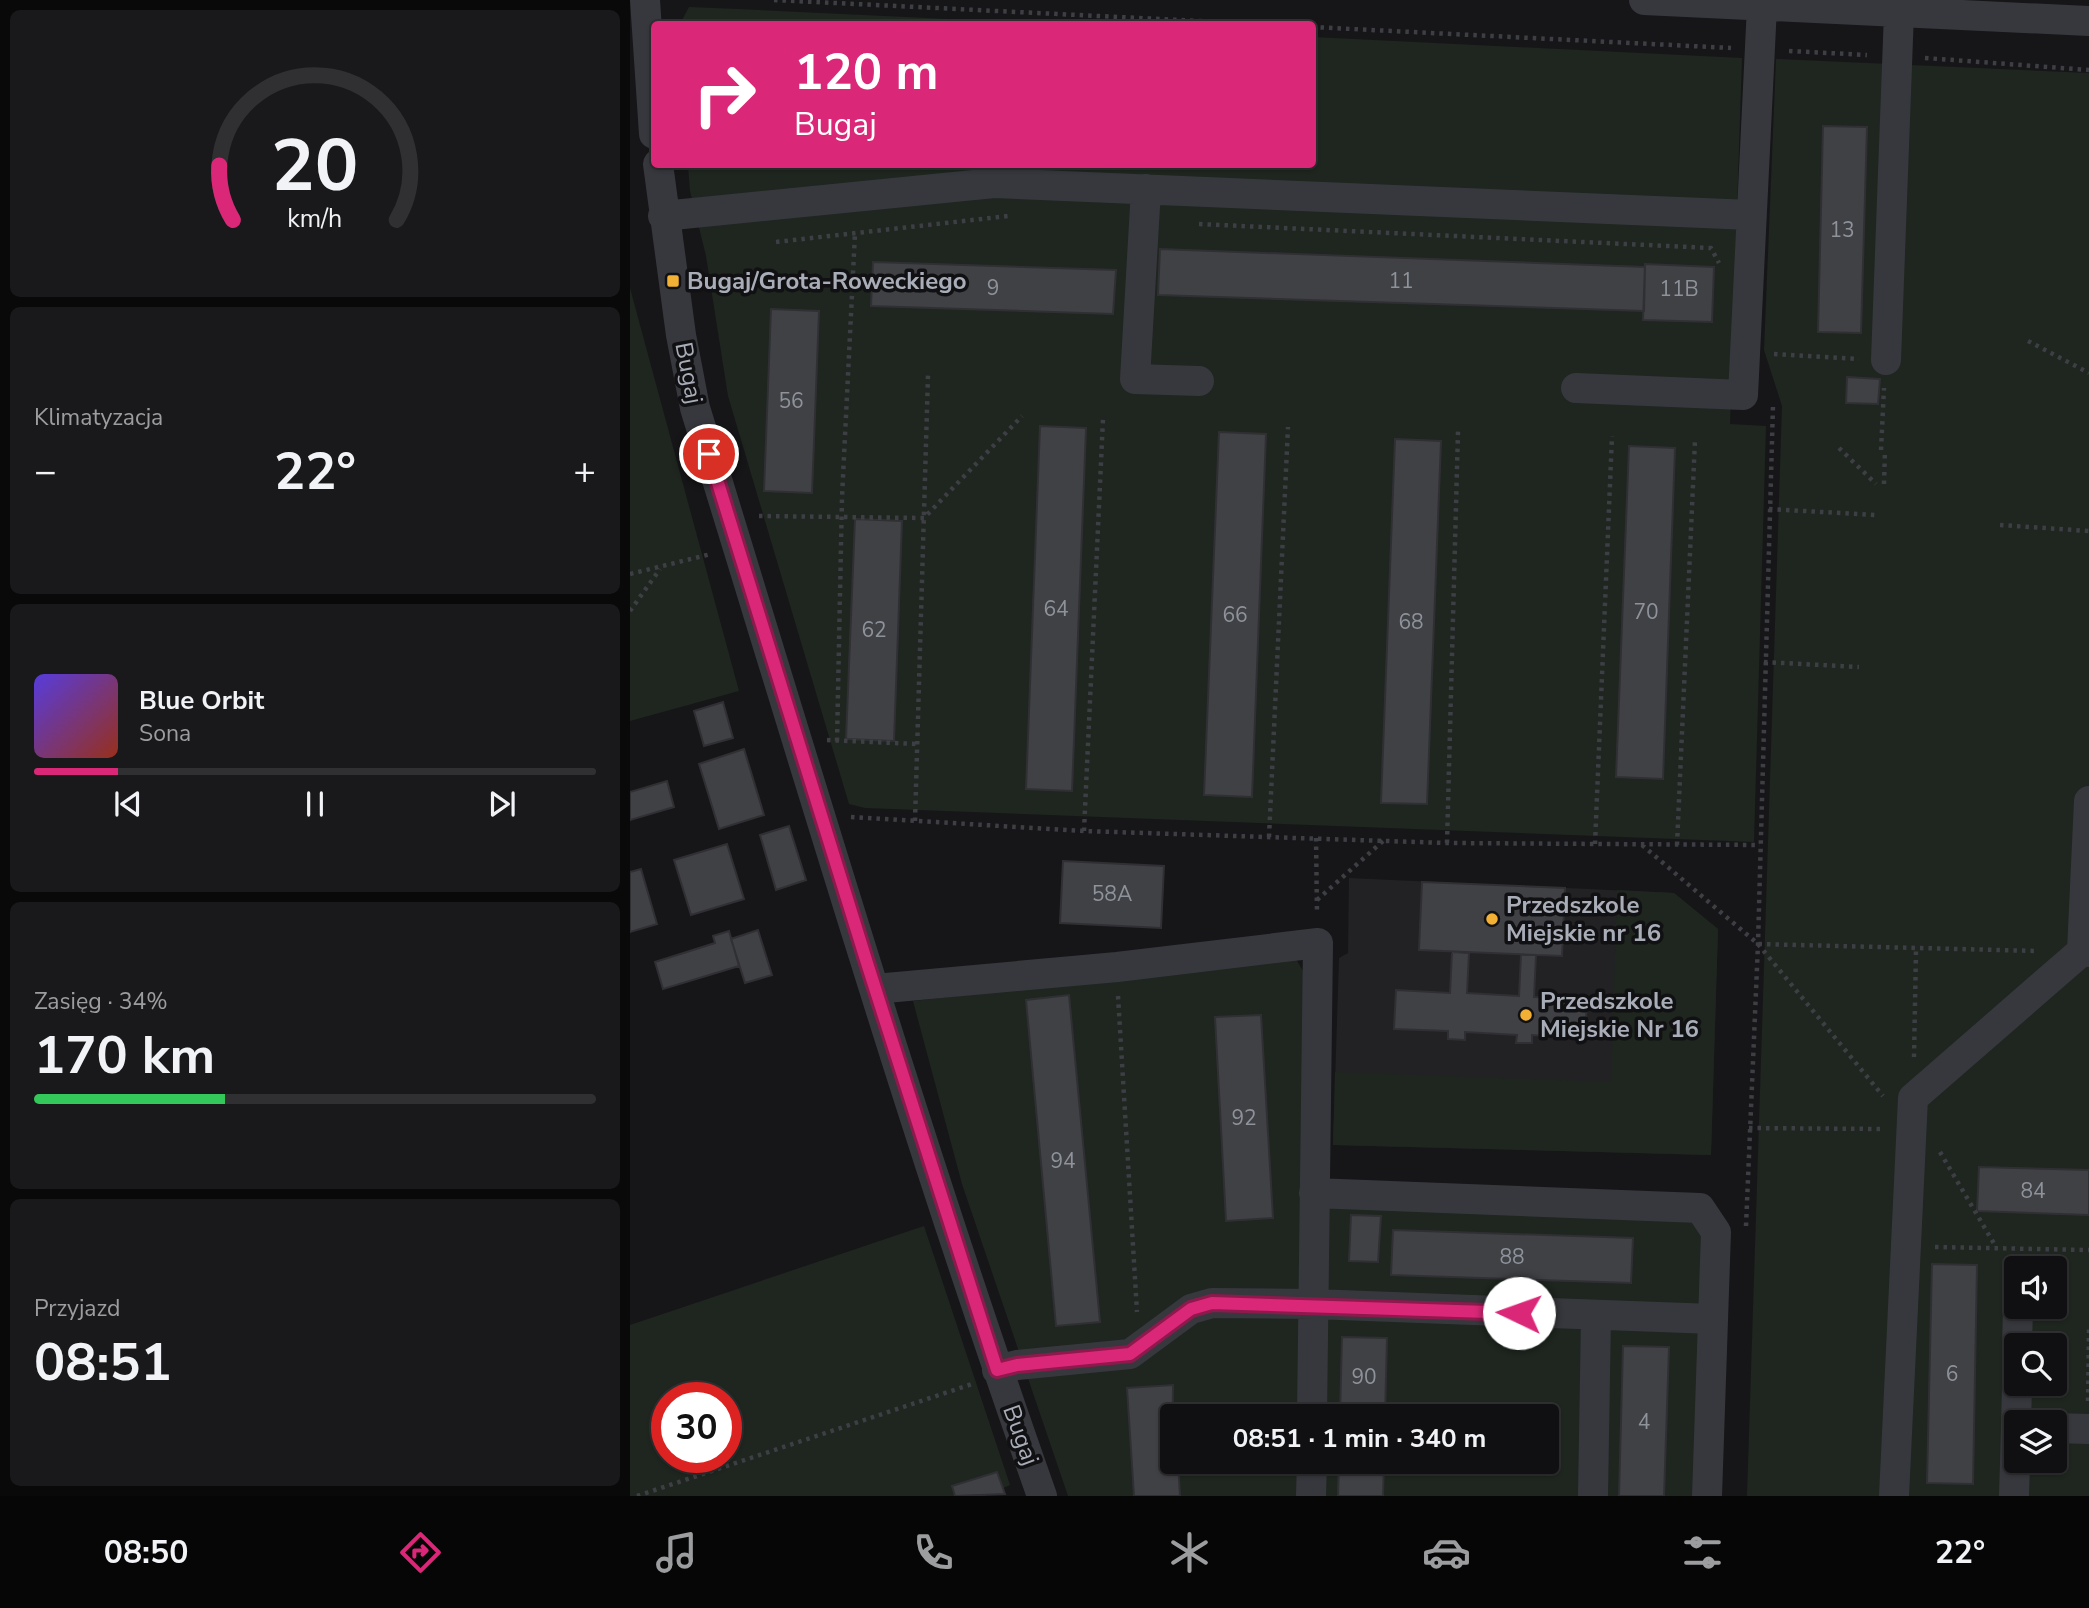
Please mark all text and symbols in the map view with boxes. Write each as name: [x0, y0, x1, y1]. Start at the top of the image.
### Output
text: 120 m: [794, 39, 938, 106]
icon: right: [679, 49, 770, 140]
text: Bugaj: [794, 103, 877, 146]
text: 20: [271, 116, 359, 216]
text: km/h: [287, 201, 343, 235]
house number: 13: [1829, 216, 1855, 244]
place label: Bugaj/Grota-Roweckiego: [687, 265, 966, 297]
house number: 11: [1388, 267, 1414, 295]
marker: Bugaj/Grota-Roweckiego: [665, 273, 681, 289]
house number: 9: [987, 274, 999, 302]
house number: 11B: [1659, 275, 1699, 303]
street label: Bugaj: [667, 339, 711, 407]
house number: 56: [778, 387, 804, 415]
text: Klimatyzacja: [34, 402, 163, 433]
pin: [679, 424, 739, 484]
icon: arrive: [690, 435, 728, 473]
text: 22°: [274, 436, 356, 507]
text: −: [34, 446, 57, 497]
text: +: [573, 446, 596, 497]
house number: 64: [1043, 595, 1069, 623]
house number: 70: [1633, 598, 1659, 626]
house number: 66: [1222, 601, 1248, 629]
house number: 68: [1398, 608, 1424, 636]
house number: 62: [861, 616, 887, 644]
text: Blue Orbit: [139, 683, 264, 718]
text: Sona: [139, 718, 191, 749]
icon: previous: [109, 785, 147, 823]
icon: pause: [296, 785, 334, 823]
icon: next: [483, 785, 521, 823]
house number: 58A: [1092, 880, 1132, 908]
place label: Przedszkole Miejskie nr 16: [1506, 889, 1661, 949]
marker: Przedszkole Miejskie nr 16: [1484, 911, 1500, 927]
place label: Przedszkole Miejskie Nr 16: [1540, 985, 1699, 1045]
text: Zasięg · 34%: [34, 986, 168, 1017]
marker: Przedszkole Miejskie Nr 16: [1518, 1007, 1534, 1023]
text: 170 km: [34, 1020, 215, 1091]
house number: 92: [1231, 1104, 1257, 1132]
house number: 94: [1050, 1147, 1076, 1175]
house number: 84: [2020, 1177, 2046, 1205]
house number: 88: [1499, 1243, 1525, 1271]
map controls: [2004, 1256, 2067, 1473]
button: sound: [2004, 1256, 2067, 1319]
position arrow: [1482, 1276, 1556, 1350]
text: Przyjazd: [34, 1293, 120, 1324]
text: 08:51: [34, 1327, 172, 1398]
button: search: [2004, 1333, 2067, 1396]
house number: 6: [1946, 1360, 1958, 1388]
house number: 90: [1351, 1363, 1377, 1391]
speed limit sign: 30: [651, 1382, 742, 1473]
street label: Bugaj: [995, 1400, 1047, 1470]
house number: 4: [1638, 1408, 1650, 1436]
button: layers: [2004, 1410, 2067, 1473]
text: 08:51 · 1 min · 340 m: [1233, 1421, 1486, 1456]
icon: directions: [396, 1528, 445, 1577]
icon: music: [652, 1528, 701, 1577]
icon: phone: [909, 1528, 958, 1577]
icon: climate: [1165, 1528, 1214, 1577]
icon: car: [1422, 1528, 1471, 1577]
icon: filters: [1678, 1528, 1727, 1577]
text: 08:50: [104, 1531, 188, 1574]
text: 22°: [1935, 1531, 1985, 1574]

